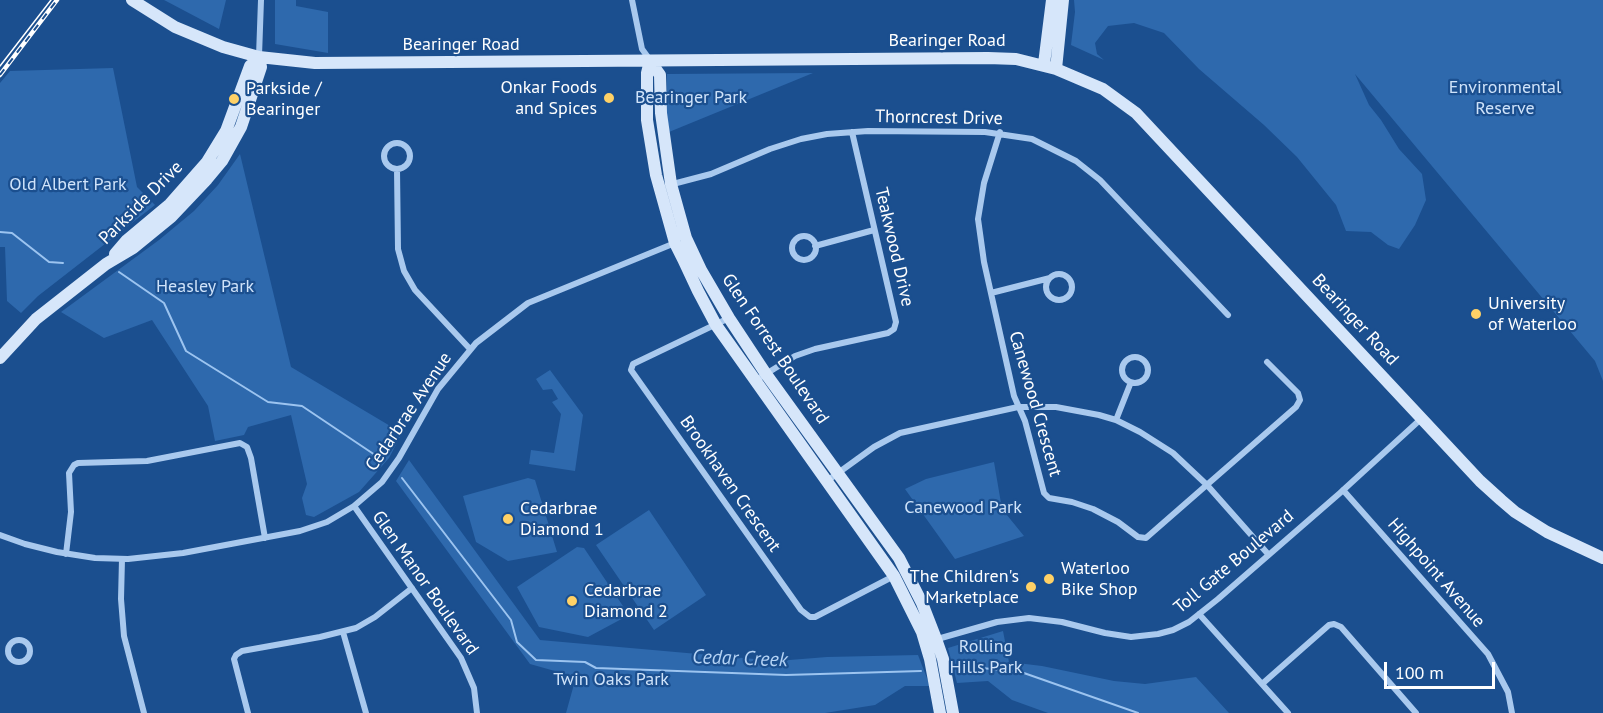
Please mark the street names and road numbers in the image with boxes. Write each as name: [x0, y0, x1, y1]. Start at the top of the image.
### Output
street label: Bearinger Road: [888, 30, 1006, 52]
street label: Bearinger Road: [402, 34, 520, 56]
street label: Thorncrest Drive: [875, 106, 1003, 130]
street label: Parkside Drive: [95, 157, 187, 249]
street label: Teakwood Drive: [870, 185, 918, 309]
street label: Glen Forrest Boulevard: [717, 270, 833, 428]
street label: Bearinger Road: [1307, 270, 1403, 370]
street label: Canewood Crescent: [1004, 329, 1066, 479]
street label: Cedarbrae Avenue: [361, 349, 457, 475]
street label: Brookhaven Crescent: [675, 412, 785, 556]
street label: Toll Gate Boulevard: [1170, 506, 1298, 618]
street label: Glen Manor Boulevard: [367, 507, 483, 659]
street label: Highpoint Avenue: [1383, 514, 1489, 632]

